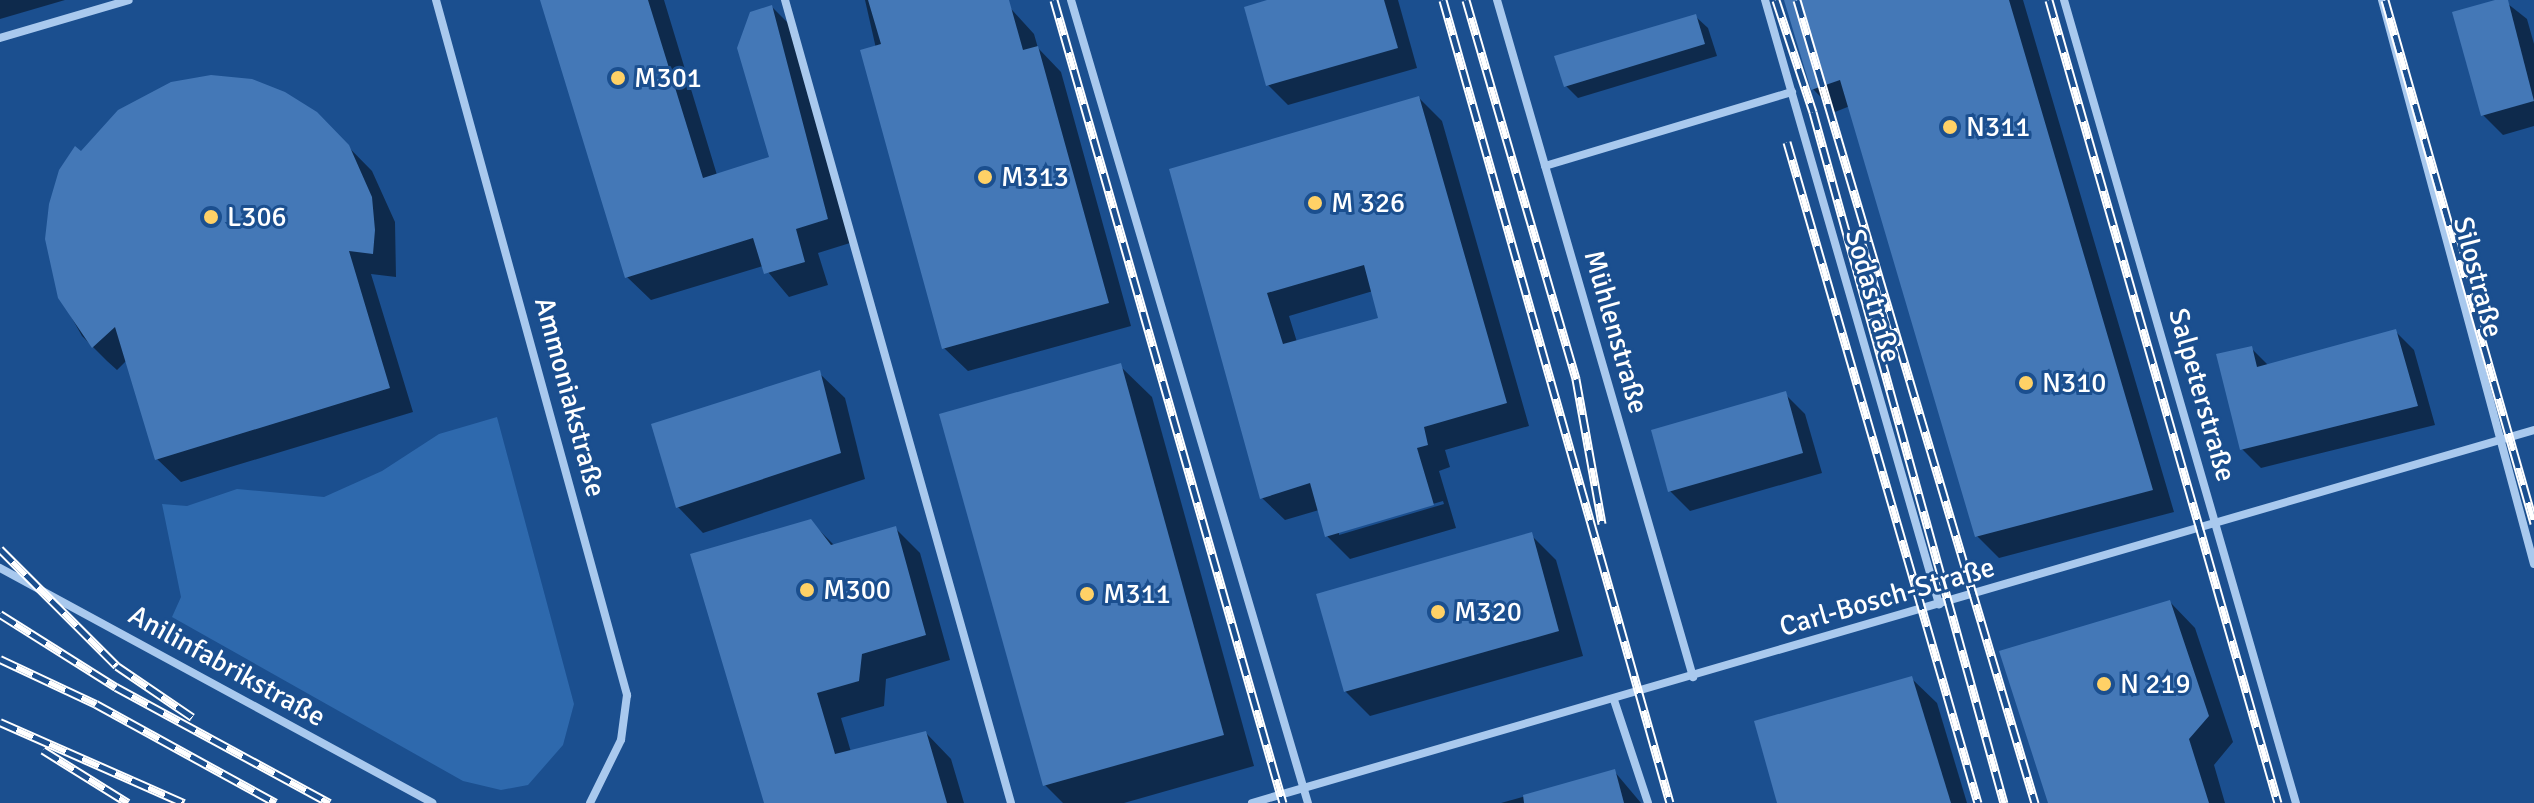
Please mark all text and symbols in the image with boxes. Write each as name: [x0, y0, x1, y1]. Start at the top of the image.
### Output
place label: M301: [634, 61, 702, 95]
marker: M301: [609, 69, 627, 87]
place label: N311: [1966, 110, 2030, 144]
marker: N311: [1941, 118, 1959, 136]
place label: M313: [1001, 160, 1069, 194]
marker: M313: [976, 168, 994, 186]
place label: M 326: [1331, 186, 1405, 220]
marker: M 326: [1306, 194, 1324, 212]
place label: L306: [227, 200, 287, 234]
marker: L306: [202, 208, 220, 226]
street label: Silostraße: [2446, 213, 2510, 341]
street label: Sodastraße: [1838, 225, 1908, 367]
street label: Mühlenstraße: [1577, 246, 1655, 418]
street label: Ammoniakstraße: [527, 293, 613, 501]
street label: Salpeterstraße: [2161, 305, 2243, 485]
place label: N310: [2042, 366, 2106, 400]
marker: N310: [2017, 374, 2035, 392]
street label: Carl-Bosch-Straße: [1776, 550, 1998, 644]
place label: M300: [823, 573, 891, 607]
place label: M311: [1103, 577, 1171, 611]
marker: M300: [798, 581, 816, 599]
marker: M311: [1078, 585, 1096, 603]
place label: M320: [1454, 595, 1522, 629]
street label: Anilinfabrikstraße: [123, 598, 331, 734]
marker: M320: [1429, 603, 1447, 621]
place label: N 219: [2120, 667, 2191, 701]
marker: N 219: [2095, 675, 2113, 693]

